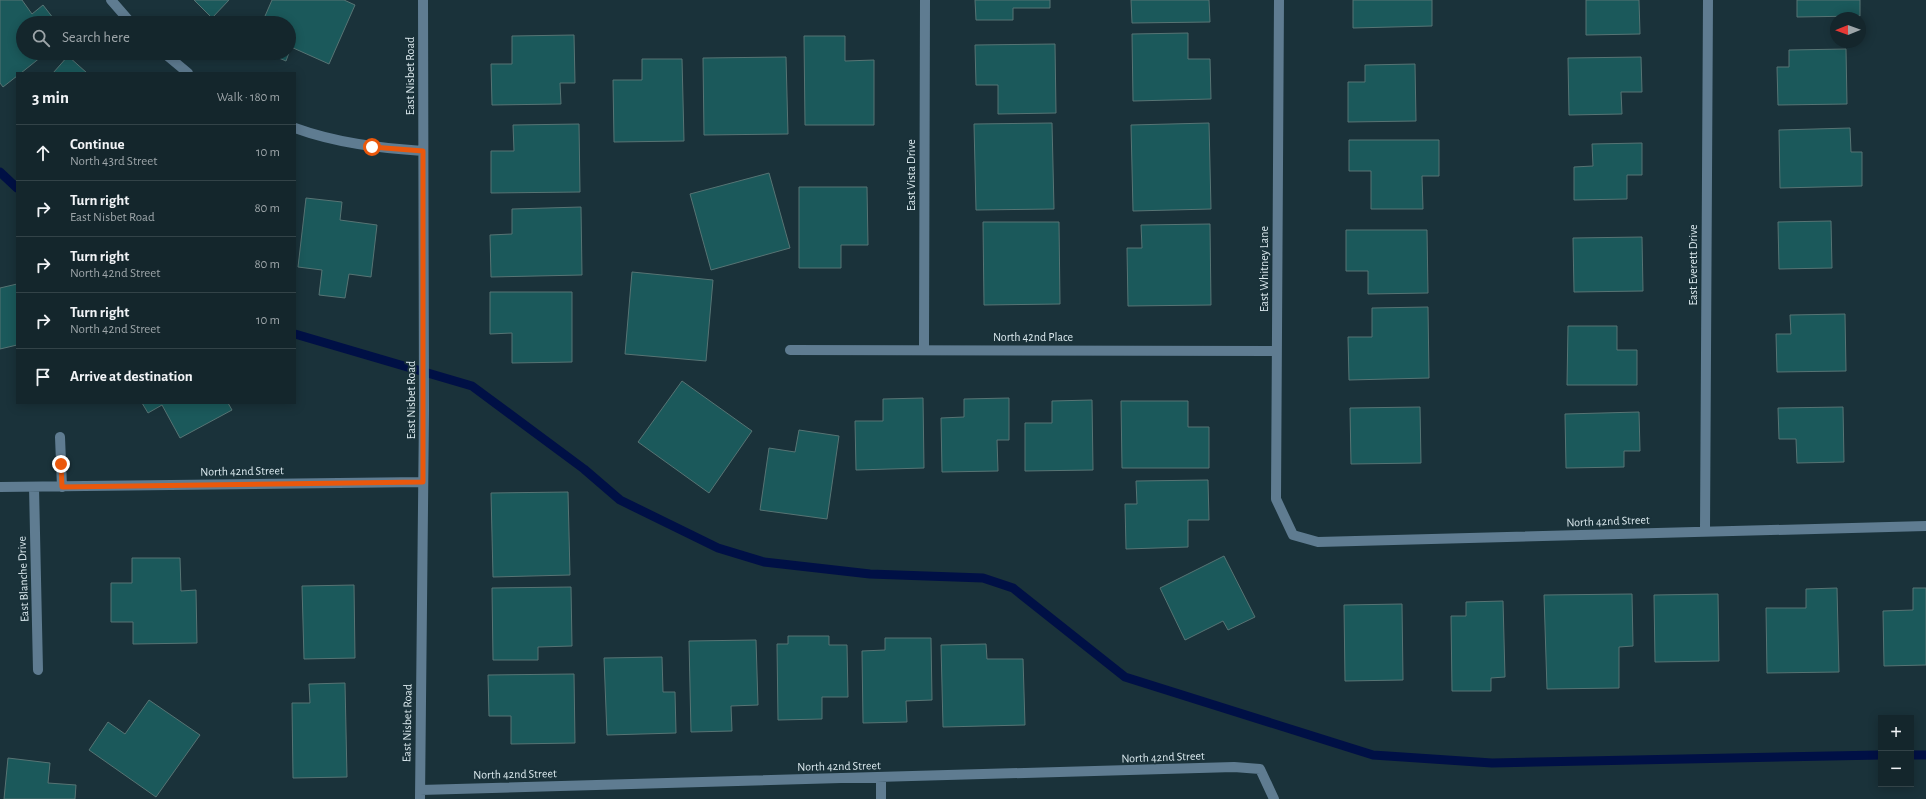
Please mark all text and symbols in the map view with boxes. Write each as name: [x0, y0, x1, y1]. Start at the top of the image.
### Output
north arrow: [1830, 12, 1866, 48]
search box: [16, 16, 296, 60]
icon: search: [30, 27, 52, 49]
text: Search here: [62, 30, 130, 45]
street label: East Nisbet Road: [404, 37, 416, 115]
text: 3 min: [32, 89, 69, 106]
text: Walk · 180 m: [217, 91, 280, 104]
text: Continue: [70, 137, 125, 152]
route start: [363, 138, 381, 156]
street label: East Vista Drive: [905, 139, 917, 211]
icon: ahead: [32, 142, 54, 164]
text: 10 m: [256, 146, 280, 159]
text: North 43rd Street: [70, 155, 157, 168]
text: Turn right: [70, 193, 129, 208]
icon: right: [32, 198, 54, 220]
text: 80 m: [254, 202, 280, 215]
text: East Nisbet Road: [70, 211, 155, 224]
street label: East Everett Drive: [1687, 224, 1699, 306]
street label: East Whitney Lane: [1258, 226, 1271, 312]
text: Turn right: [70, 249, 129, 264]
icon: right: [32, 254, 54, 276]
text: 80 m: [254, 258, 280, 271]
text: North 42nd Street: [70, 267, 160, 280]
text: Turn right: [70, 305, 129, 320]
icon: right: [32, 310, 54, 332]
text: 10 m: [256, 314, 280, 327]
text: North 42nd Street: [70, 323, 160, 336]
street label: North 42nd Place: [993, 331, 1073, 343]
street label: East Nisbet Road: [405, 361, 417, 439]
icon: arrive: [32, 366, 54, 388]
text: Arrive at destination: [70, 369, 193, 384]
route end: [52, 455, 70, 473]
street label: North 42nd Street: [200, 464, 284, 478]
street label: North 42nd Street: [1566, 514, 1650, 528]
street label: East Blanche Drive: [16, 536, 30, 622]
street label: East Nisbet Road: [400, 684, 414, 762]
map controls: [1878, 715, 1914, 787]
button: +: [1878, 715, 1914, 751]
street label: North 42nd Street: [1121, 750, 1205, 764]
button: −: [1878, 751, 1914, 787]
street label: North 42nd Street: [797, 759, 881, 773]
street label: North 42nd Street: [473, 767, 557, 781]

